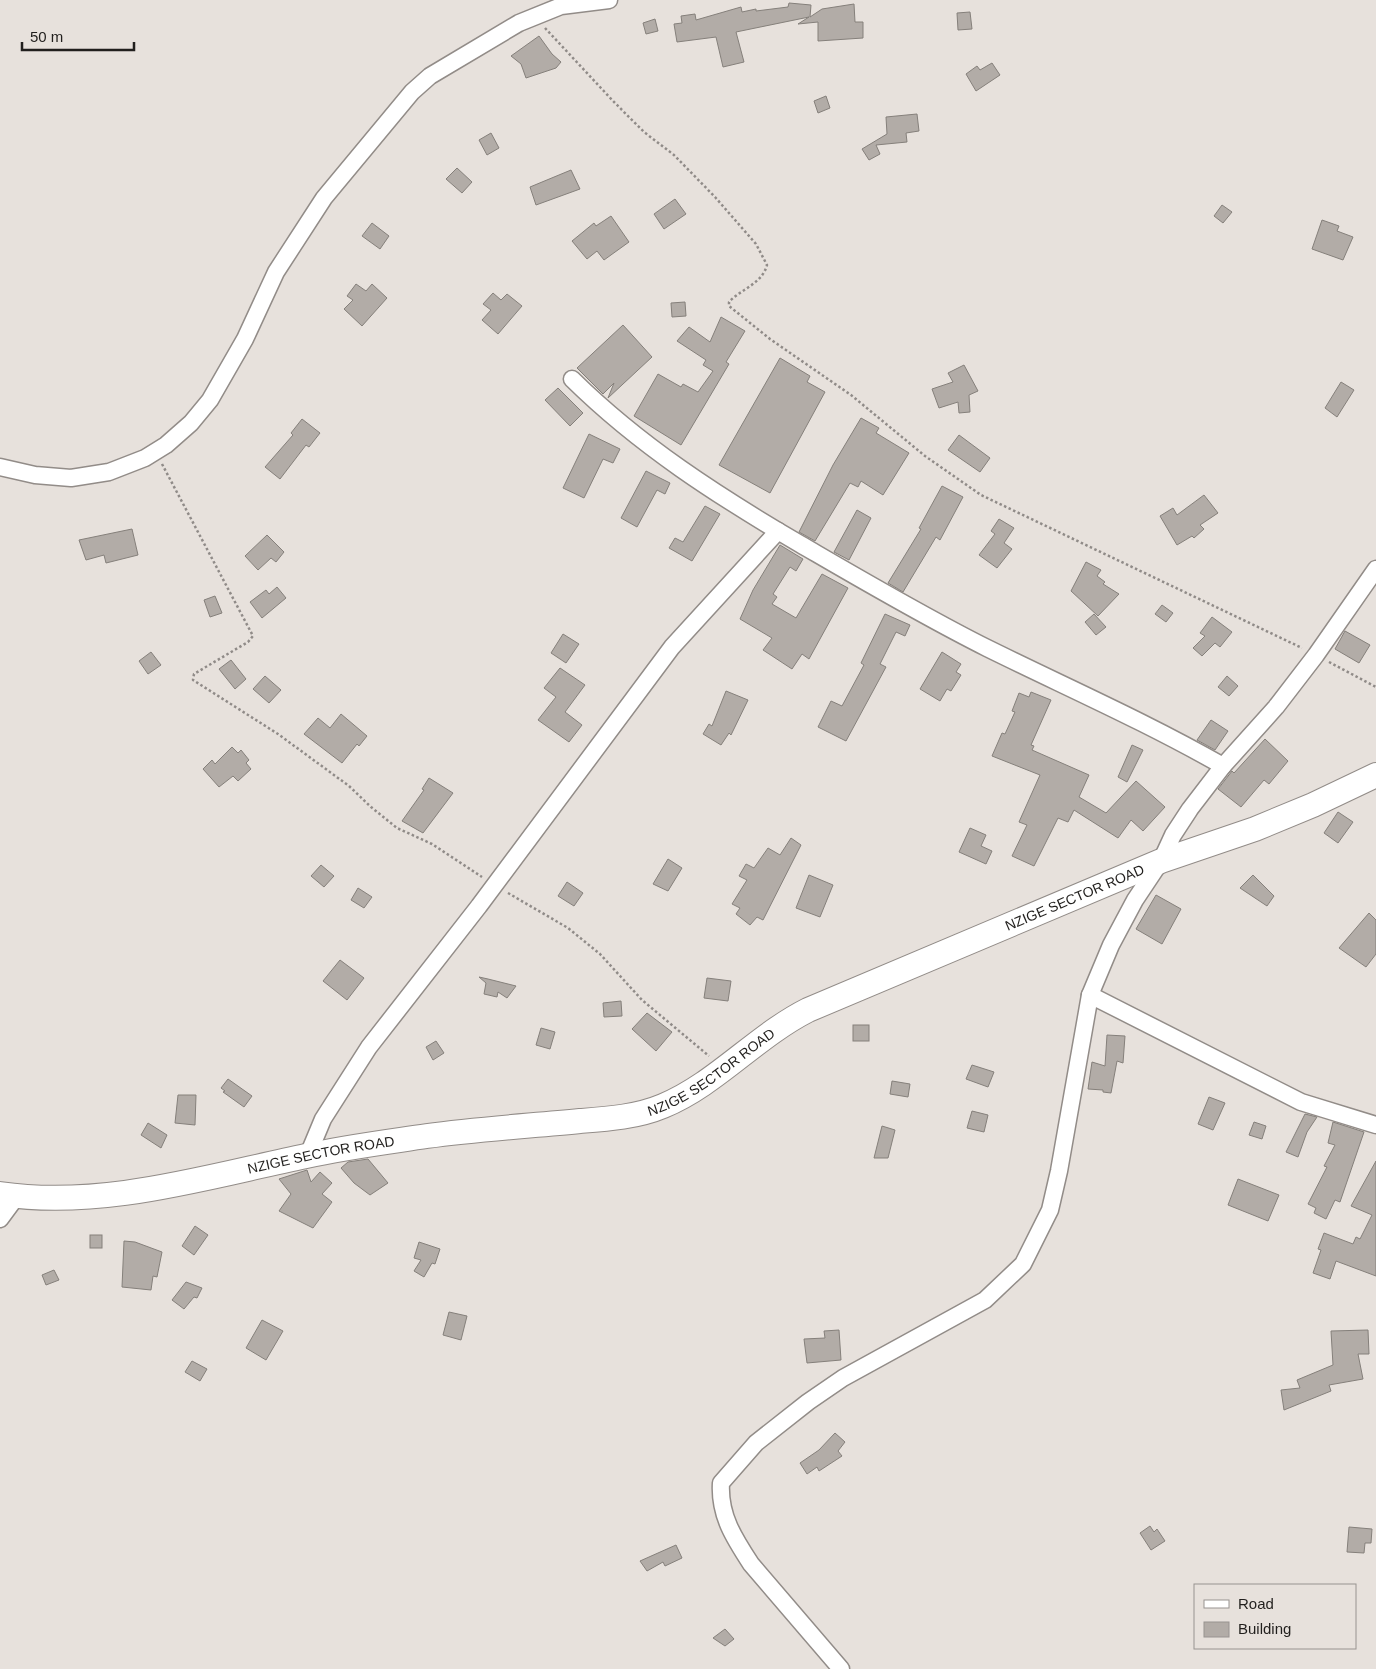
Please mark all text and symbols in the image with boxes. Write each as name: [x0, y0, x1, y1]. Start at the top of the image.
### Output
scale bar: [22, 20, 135, 52]
text: 50 m: [30, 28, 63, 45]
street label: NZIGE SECTOR ROAD: [1003, 861, 1146, 934]
street label: NZIGE SECTOR ROAD: [646, 1025, 778, 1119]
street label: NZIGE SECTOR ROAD: [246, 1133, 395, 1177]
legend: [1194, 1584, 1356, 1649]
text: Road: [1238, 1595, 1274, 1612]
text: Building: [1238, 1620, 1291, 1637]

